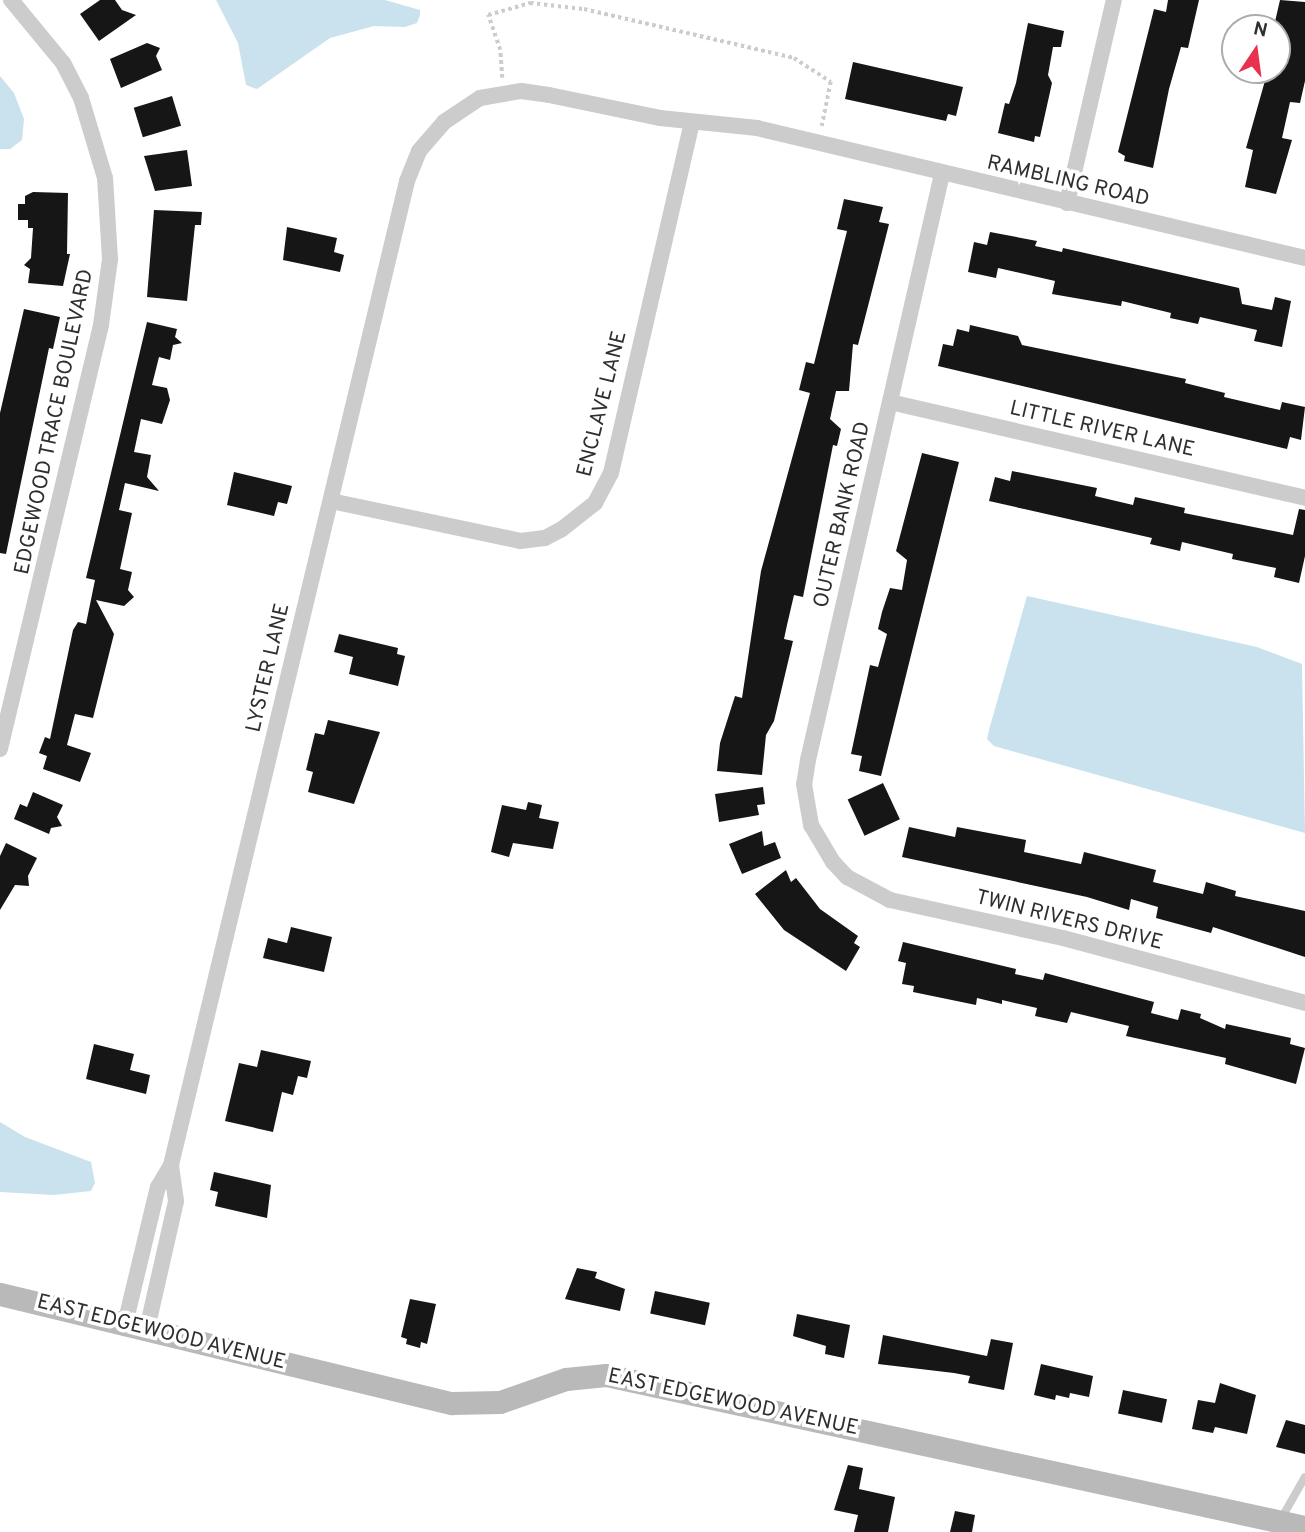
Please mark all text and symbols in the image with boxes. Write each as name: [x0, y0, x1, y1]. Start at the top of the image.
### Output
north arrow: [1221, 14, 1291, 84]
text: N: [1251, 17, 1270, 44]
street label: RAMBLING ROAD: [984, 151, 1152, 213]
street label: EDGEWOOD TRACE BOULEVARD: [10, 267, 100, 577]
street label: ENCLAVE LANE: [573, 329, 633, 479]
street label: LITTLE RIVER LANE: [1007, 396, 1197, 464]
street label: OUTER BANK ROAD: [809, 419, 877, 611]
street label: LYSTER LANE: [242, 601, 296, 735]
street label: TWIN RIVERS DRIVE: [973, 886, 1165, 956]
street label: EAST EDGEWOOD AVENUE: [33, 1290, 289, 1376]
street label: EAST EDGEWOOD AVENUE: [605, 1364, 861, 1442]

